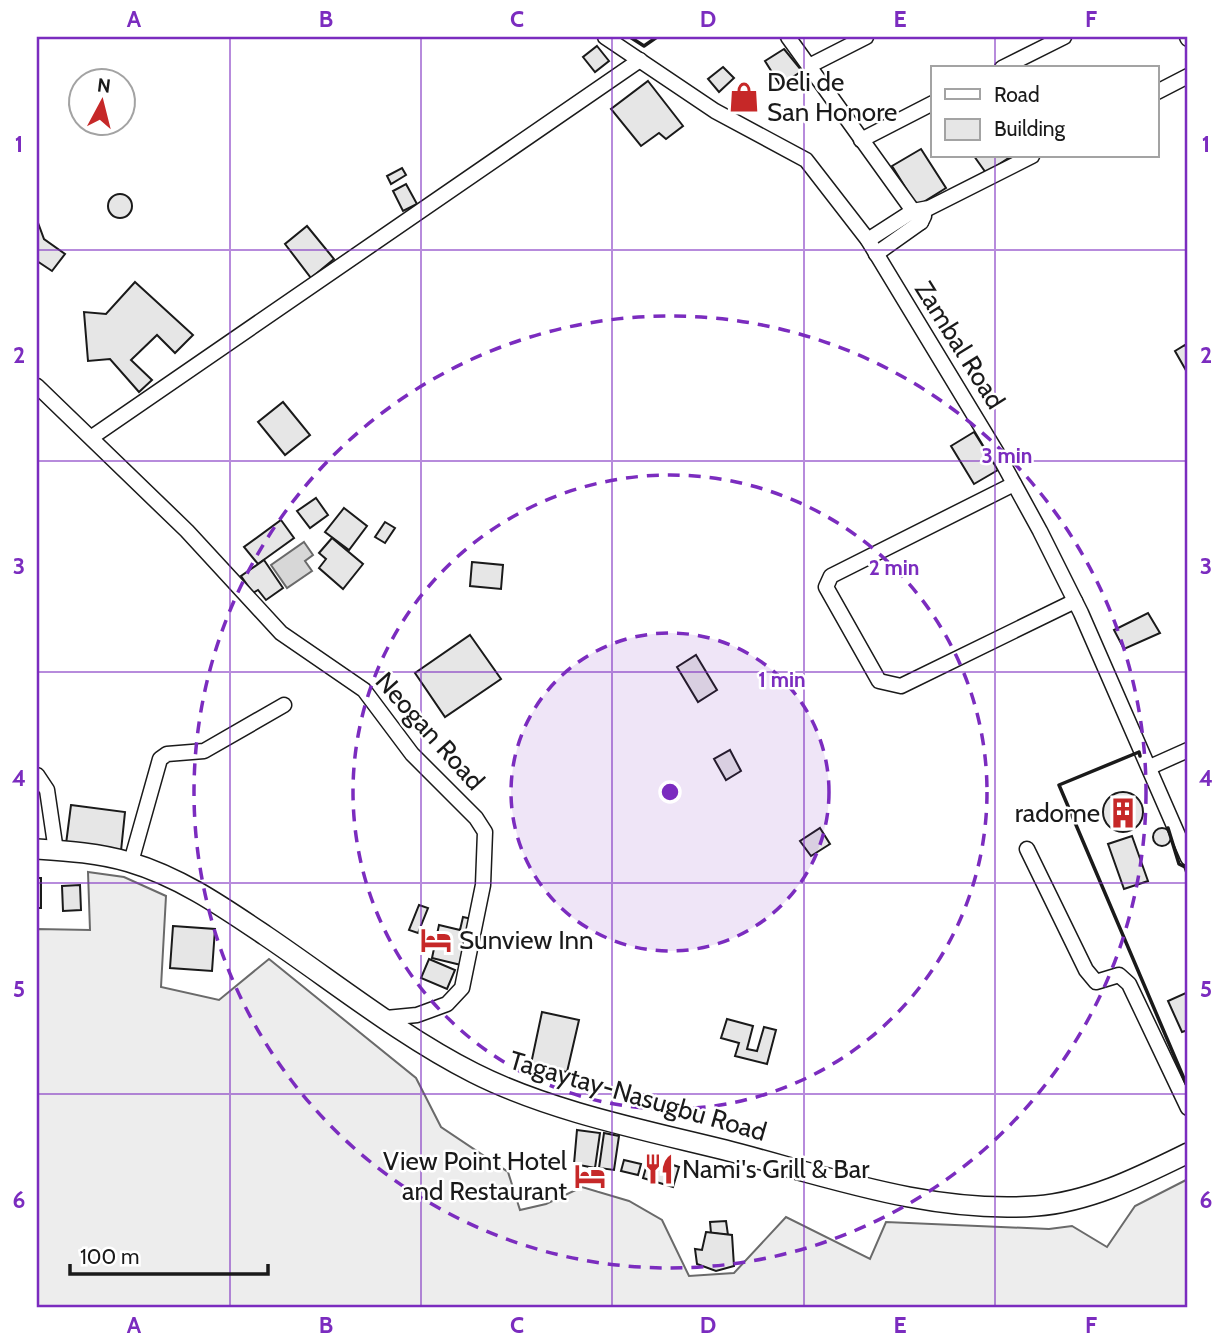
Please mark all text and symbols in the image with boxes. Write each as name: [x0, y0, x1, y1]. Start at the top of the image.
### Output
text: A: [127, 5, 142, 33]
text: B: [319, 5, 333, 33]
text: C: [510, 5, 524, 33]
text: D: [700, 5, 716, 33]
text: E: [893, 5, 907, 33]
text: F: [1085, 5, 1097, 33]
north arrow: [66, 66, 136, 136]
place label: Deli de San Honore: [767, 66, 897, 128]
legend: [931, 66, 1158, 158]
text: N: [96, 73, 112, 98]
shop icon: Deli de San Honore: [727, 80, 761, 114]
text: Road: [994, 82, 1040, 107]
text: Building: [994, 116, 1066, 141]
text: 1: [15, 130, 23, 158]
text: 1: [1202, 130, 1210, 158]
street label: Zambal Road: [908, 275, 1012, 415]
text: 2: [13, 341, 25, 369]
text: 2: [1200, 341, 1212, 369]
text: 3 min: [982, 443, 1032, 468]
text: 3: [13, 552, 25, 580]
text: 3: [1200, 552, 1212, 580]
text: 2 min: [869, 555, 919, 580]
street label: Neogan Road: [369, 665, 491, 797]
text: 1 min: [758, 667, 806, 692]
text: 4: [12, 764, 26, 792]
text: 4: [1199, 764, 1213, 792]
centre of rings: [658, 780, 682, 804]
building icon: radome: [1106, 796, 1140, 830]
place label: radome: [1015, 797, 1100, 829]
hotel icon: Sunview Inn: [419, 923, 453, 957]
place label: Sunview Inn: [459, 924, 594, 956]
text: 5: [13, 975, 25, 1003]
text: 5: [1200, 975, 1212, 1003]
street label: Tagaytay-Nasugbu Road: [506, 1044, 770, 1148]
place label: View Point Hotel and Restaurant: [383, 1145, 567, 1207]
restaurant icon: Nami's Grill & Bar: [642, 1152, 676, 1186]
place label: Nami's Grill & Bar: [682, 1153, 870, 1185]
hotel icon: View Point Hotel and Restaurant: [573, 1159, 607, 1193]
text: 6: [13, 1186, 25, 1214]
text: 6: [1200, 1186, 1212, 1214]
scale bar: [70, 1232, 268, 1276]
text: 100 m: [80, 1244, 139, 1269]
text: A: [127, 1311, 142, 1339]
text: B: [319, 1311, 333, 1339]
text: C: [510, 1311, 524, 1339]
text: D: [700, 1311, 716, 1339]
text: E: [893, 1311, 907, 1339]
text: F: [1085, 1311, 1097, 1339]

